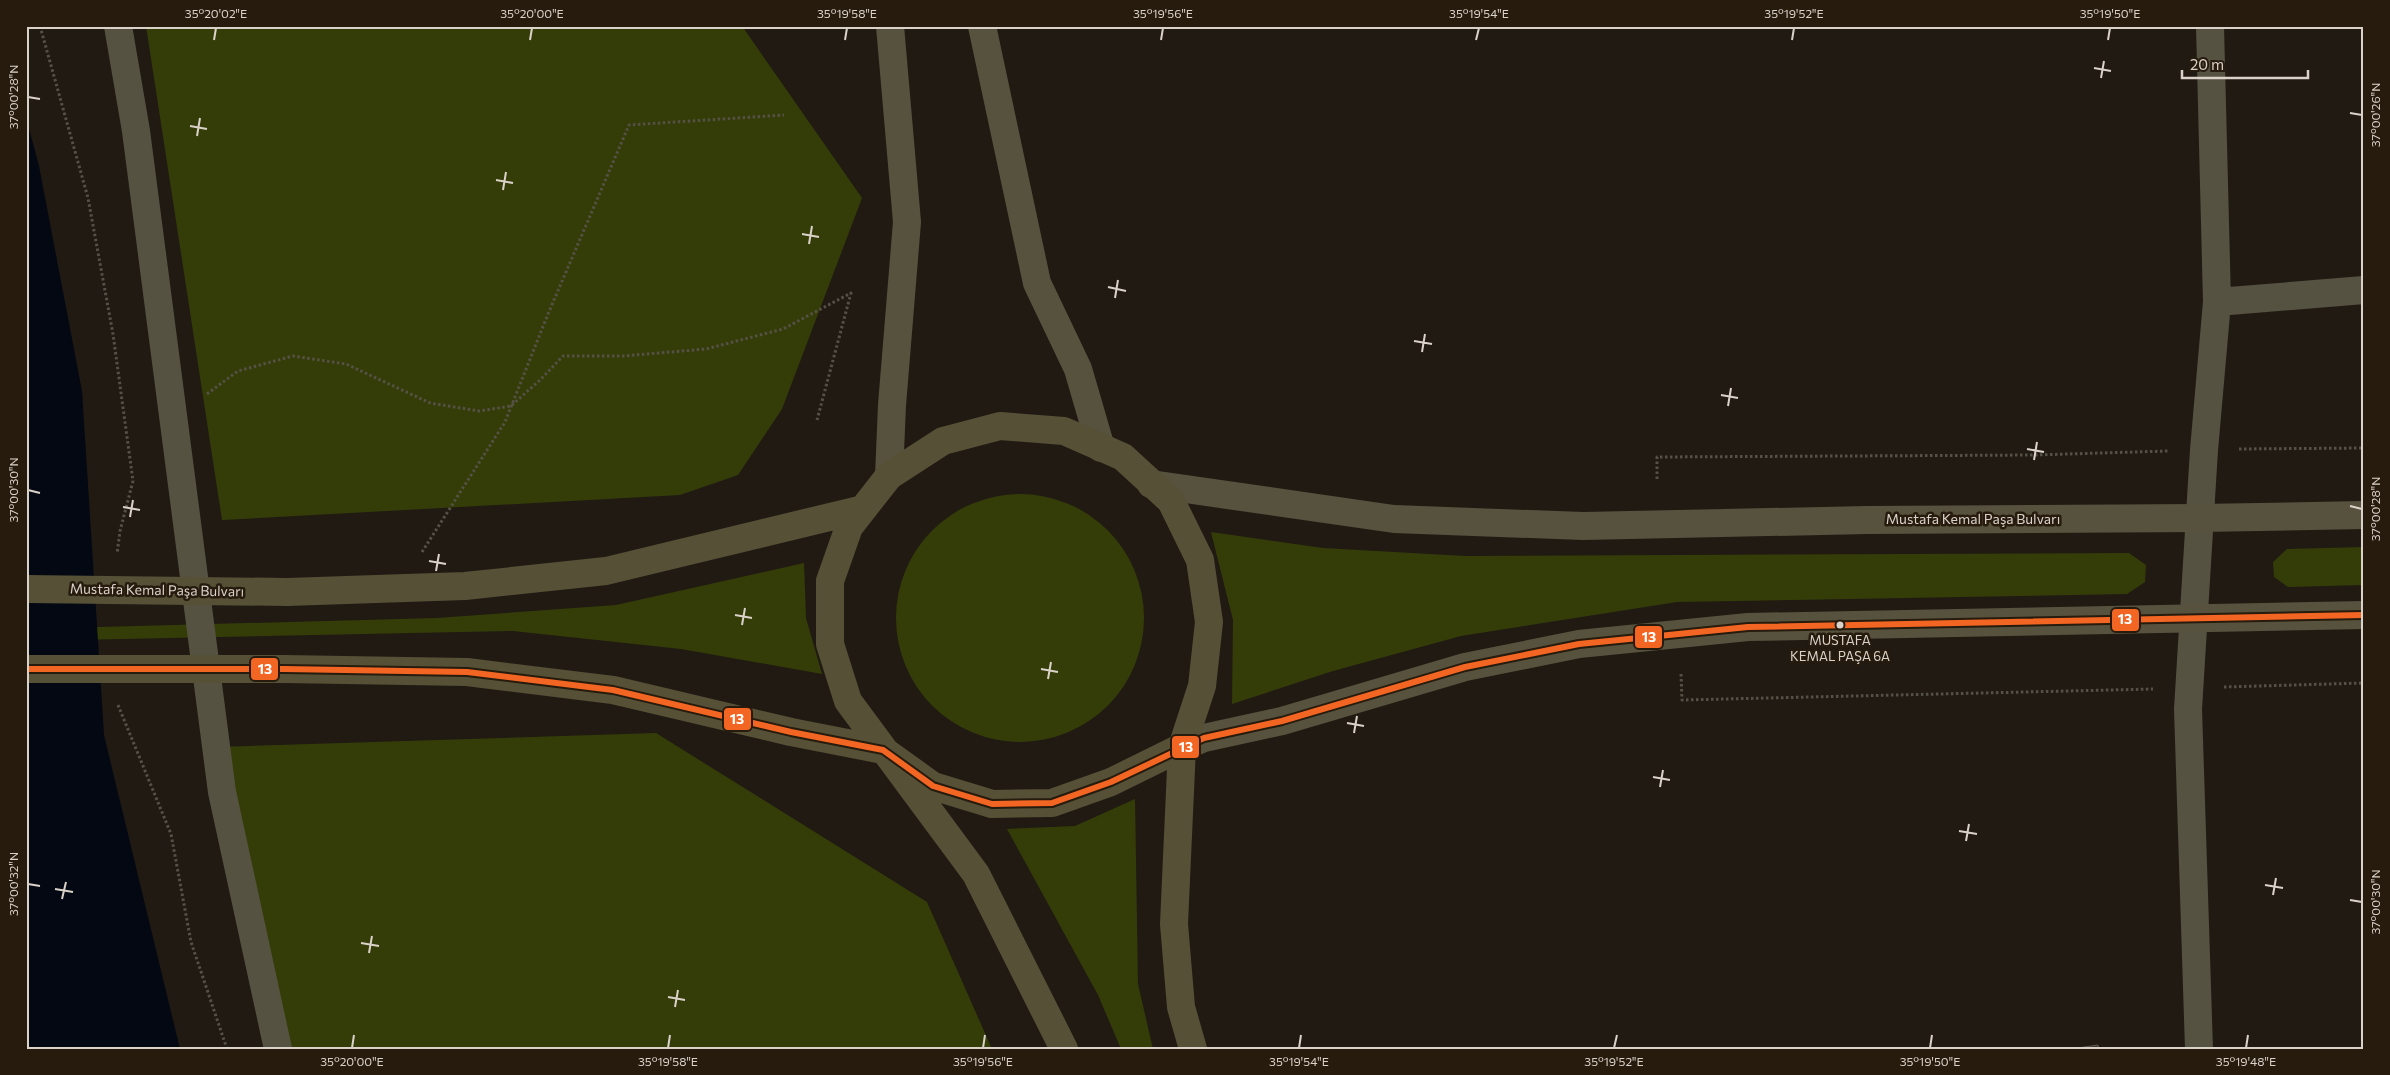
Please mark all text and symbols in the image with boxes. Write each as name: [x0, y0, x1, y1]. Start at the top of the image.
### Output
text: 35°20'02"E: [185, 6, 247, 20]
text: 35°20'00"E: [500, 6, 564, 20]
text: 35°19'58"E: [817, 6, 877, 20]
text: 35°19'56"E: [1133, 6, 1193, 20]
text: 35°19'54"E: [1449, 6, 1509, 20]
text: 35°19'52"E: [1764, 6, 1824, 20]
text: 35°19'50"E: [2080, 6, 2140, 20]
scale bar: [2182, 48, 2309, 80]
text: 20 m: [2190, 55, 2224, 73]
text: 37°00'28"N: [6, 65, 20, 129]
text: 37°00'26"N: [2368, 83, 2382, 147]
text: 37°00'30"N: [6, 457, 20, 523]
text: 37°00'28"N: [2368, 477, 2382, 541]
street label: Mustafa Kemal Paşa Bulvarı: [1886, 510, 2060, 527]
street label: Mustafa Kemal Paşa Bulvarı: [70, 579, 244, 600]
line badge: 13: [2111, 608, 2140, 632]
text: 13: [2118, 610, 2132, 627]
marker: MUSTAFA KEMAL PAŞA 6A: [1835, 620, 1845, 630]
line badge: 13: [1634, 625, 1663, 649]
text: 13: [1642, 628, 1656, 645]
place label: MUSTAFA KEMAL PAŞA 6A: [1790, 632, 1890, 664]
line badge: 13: [250, 657, 279, 681]
text: 13: [258, 660, 272, 677]
line badge: 13: [723, 707, 752, 731]
text: 13: [730, 710, 744, 727]
line badge: 13: [1171, 735, 1200, 759]
text: 13: [1179, 738, 1193, 755]
text: 37°00'32"N: [6, 852, 20, 916]
text: 37°00'30"N: [2368, 869, 2382, 935]
text: 35°20'00"E: [320, 1054, 384, 1068]
text: 35°19'58"E: [638, 1054, 698, 1068]
text: 35°19'56"E: [953, 1054, 1013, 1068]
text: 35°19'54"E: [1269, 1054, 1329, 1068]
text: 35°19'52"E: [1584, 1054, 1644, 1068]
text: 35°19'50"E: [1900, 1054, 1960, 1068]
text: 35°19'48"E: [2216, 1054, 2276, 1068]

